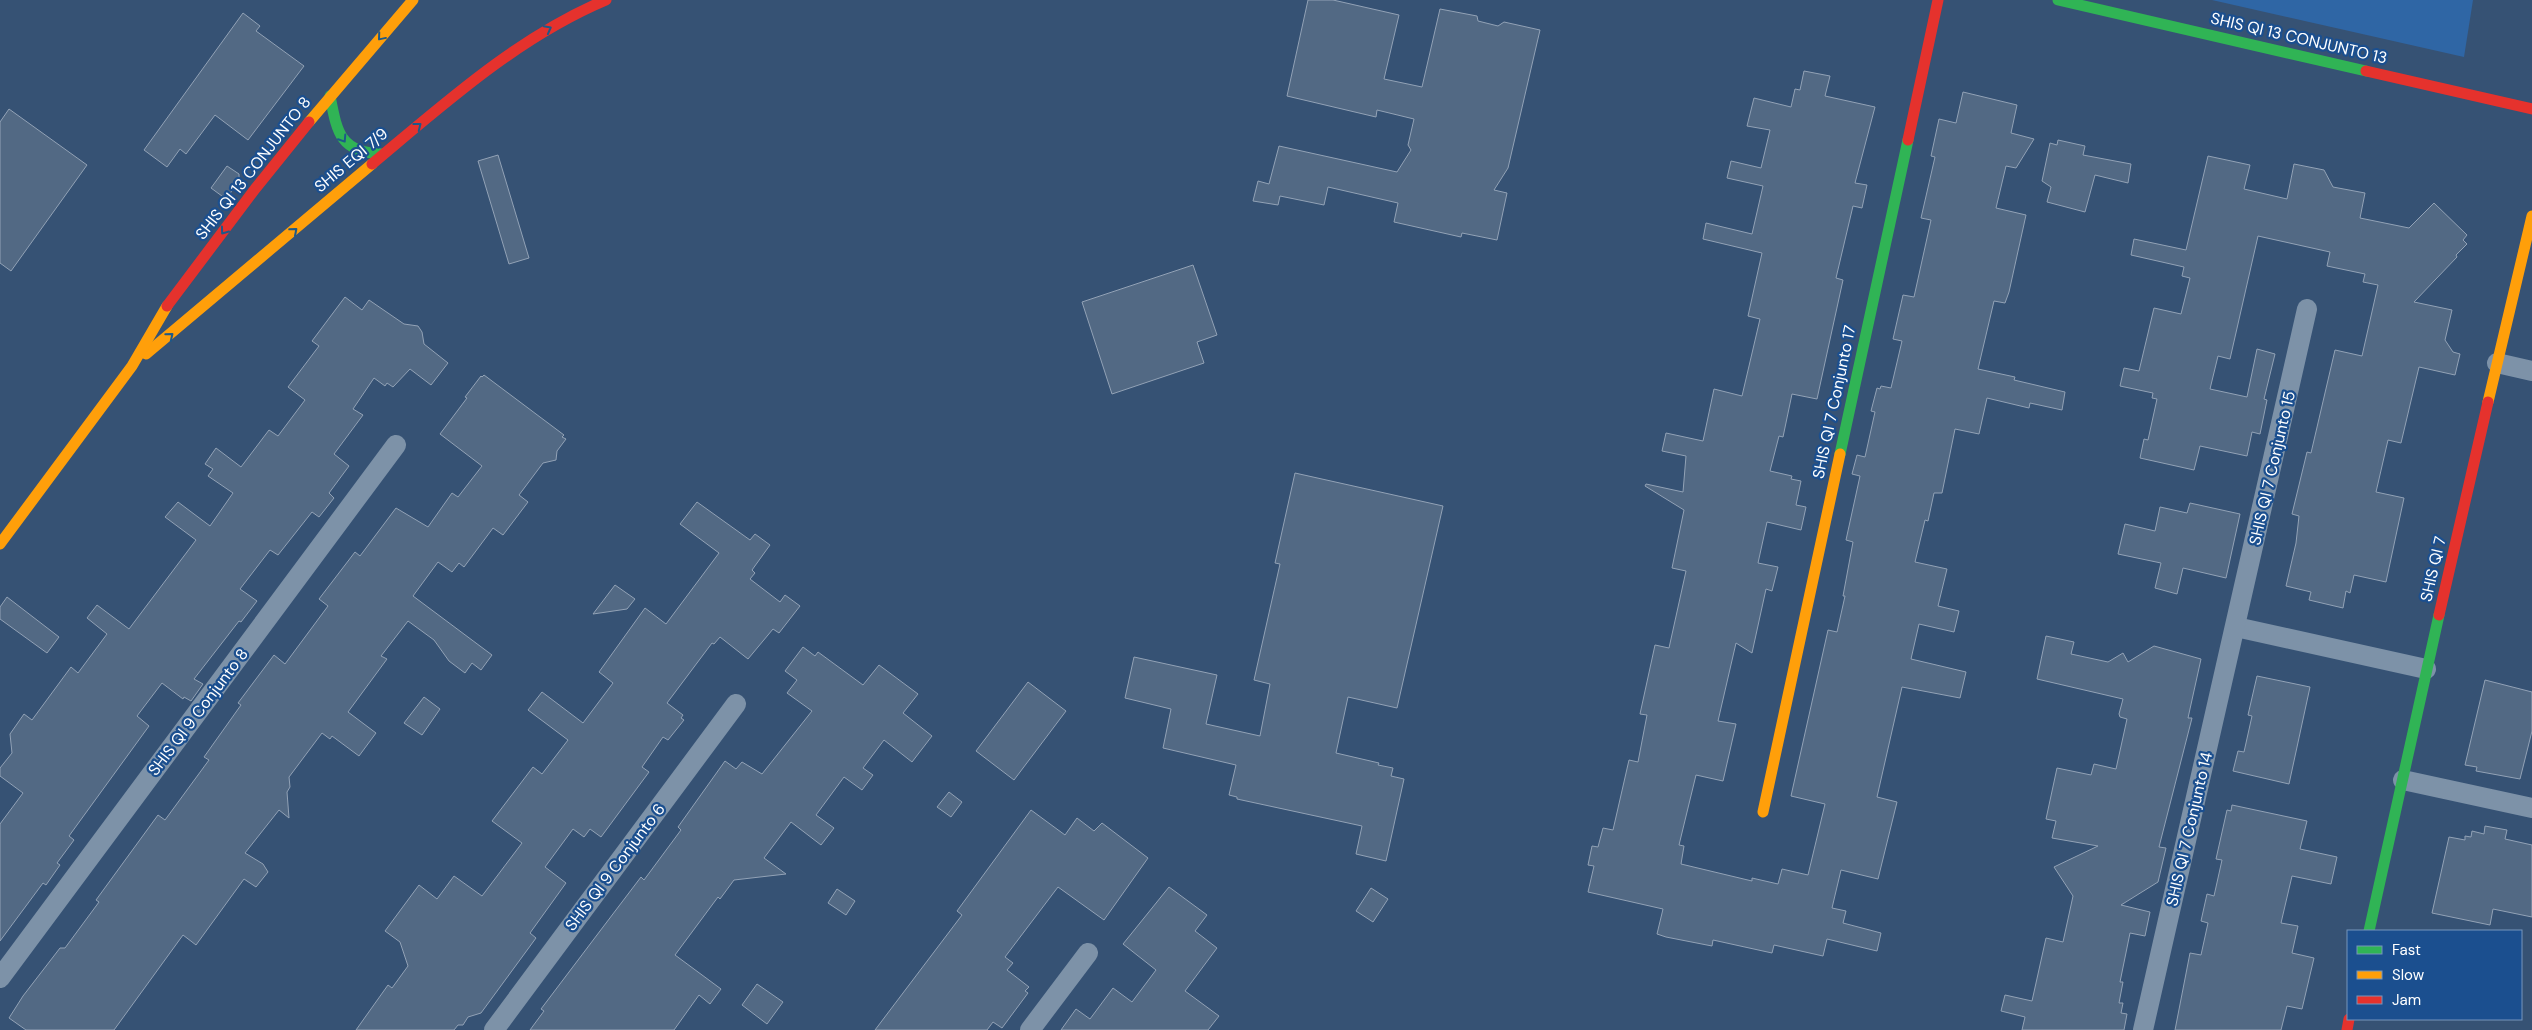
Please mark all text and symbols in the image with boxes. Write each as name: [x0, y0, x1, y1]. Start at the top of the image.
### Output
street label: SHIS QI 13 CONJUNTO 13: [2209, 7, 2389, 69]
one-way arrow: [542, 25, 551, 35]
one-way arrow: [377, 31, 386, 40]
street label: SHIS QI 13 CONJUNTO 8: [191, 92, 315, 244]
street label: SHIS EQI 7/9: [310, 123, 392, 197]
one-way arrow: [412, 124, 421, 132]
one-way arrow: [337, 133, 346, 142]
one-way arrow: [221, 225, 230, 235]
one-way arrow: [288, 227, 297, 236]
street label: SHIS QI 7 Conjunto 17: [1807, 323, 1861, 481]
one-way arrow: [164, 332, 173, 341]
street label: SHIS QI 7 Conjunto 15: [2244, 389, 2300, 547]
street label: SHIS QI 7: [2415, 534, 2451, 604]
street label: SHIS QI 9 Conjunto 8: [143, 644, 253, 780]
street label: SHIS QI 7 Conjunto 14: [2161, 750, 2217, 908]
street label: SHIS QI 9 Conjunto 6: [560, 799, 670, 935]
legend: [2347, 930, 2522, 1020]
text: Fast: [2392, 940, 2421, 960]
text: Slow: [2392, 965, 2425, 985]
text: Jam: [2392, 990, 2421, 1010]

